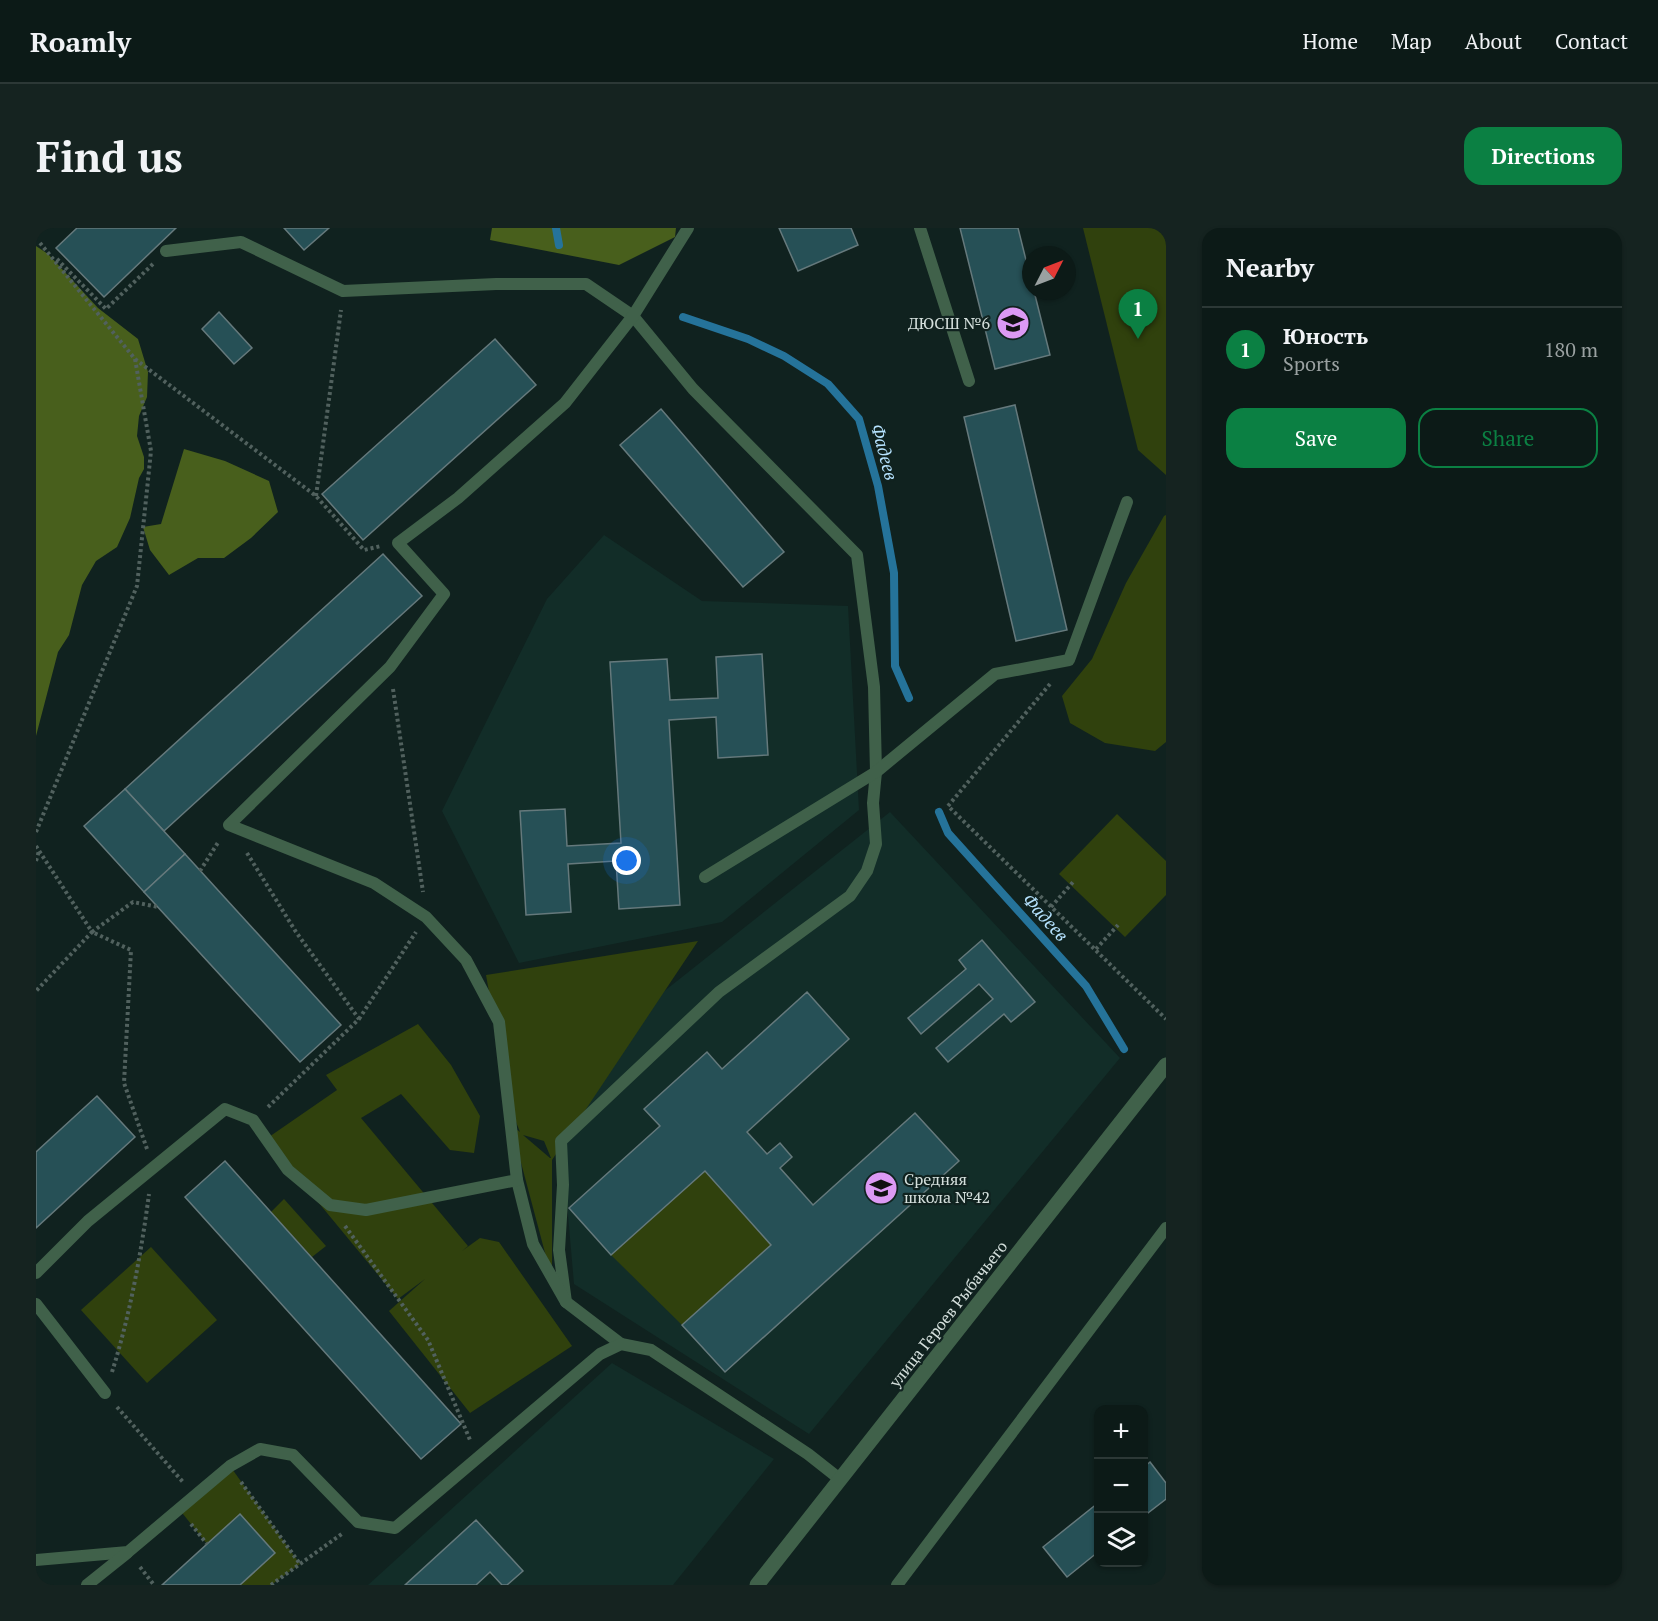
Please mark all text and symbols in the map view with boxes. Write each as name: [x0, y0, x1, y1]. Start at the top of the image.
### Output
text: Roamly: [30, 23, 131, 60]
text: Home: [1302, 27, 1358, 55]
text: Map: [1391, 27, 1432, 55]
text: About: [1465, 27, 1522, 55]
text: Contact: [1555, 27, 1628, 55]
button: Directions: [1464, 127, 1622, 185]
text: Find us: [36, 128, 183, 184]
north arrow: [1022, 246, 1076, 300]
text: Nearby: [1226, 250, 1314, 284]
pin: 1: [1118, 290, 1158, 339]
school or university icon: ДЮСШ №6: [995, 305, 1031, 341]
place label: ДЮСШ №6: [908, 312, 990, 334]
text: Юность: [1283, 321, 1368, 350]
text: 1: [1240, 336, 1251, 363]
text: 180 m: [1544, 336, 1598, 363]
text: Sports: [1283, 350, 1340, 377]
button: Save: [1226, 408, 1406, 468]
button: Share: [1418, 408, 1598, 468]
water label: Фадеев: [866, 421, 904, 483]
your location: [612, 846, 641, 875]
water label: Фадеев: [1018, 888, 1074, 946]
place label: Средняя школа №42: [904, 1168, 990, 1208]
school or university icon: Средняя школа №42: [863, 1170, 899, 1206]
street label: улица Героев Рыбачьего: [883, 1236, 1012, 1393]
map controls: [1094, 1405, 1148, 1567]
button: +: [1094, 1405, 1148, 1459]
button: −: [1094, 1459, 1148, 1513]
button: layers: [1094, 1513, 1148, 1567]

